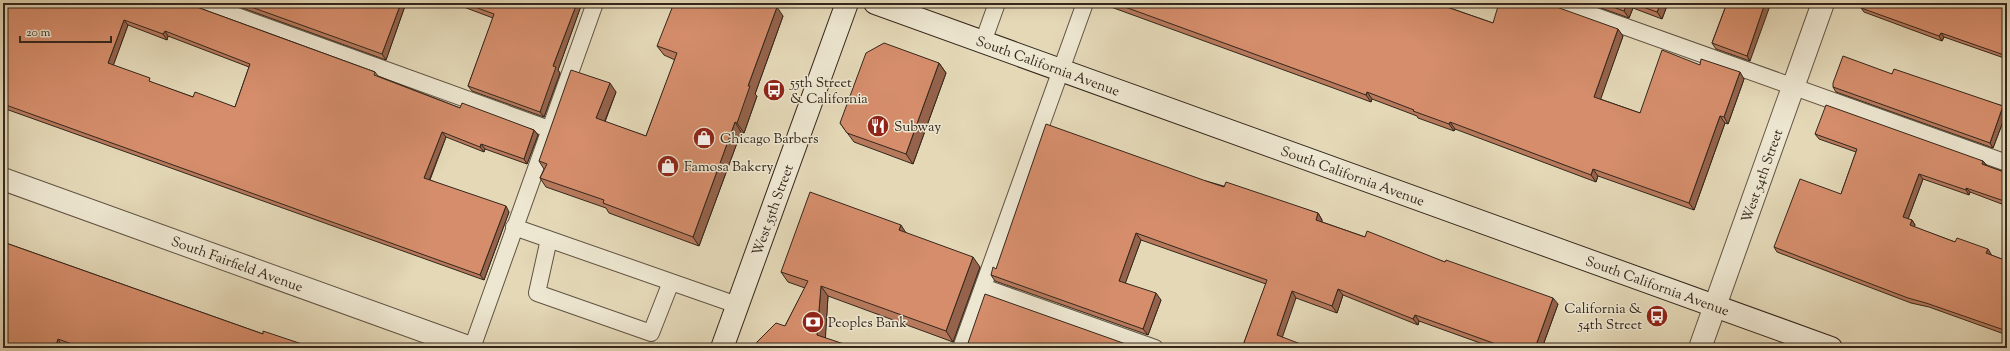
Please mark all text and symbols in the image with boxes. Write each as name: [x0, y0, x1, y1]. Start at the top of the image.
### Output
scale bar: [20, 18, 111, 44]
text: 20 m: [26, 24, 51, 42]
street label: South California Avenue: [973, 32, 1122, 102]
place label: 55th Street & California: [789, 74, 868, 110]
bus stop icon: 55th Street & California: [761, 77, 787, 103]
restaurant icon: Subway: [865, 113, 891, 139]
place label: Subway: [894, 118, 941, 138]
shop icon: Chicago Barbers: [691, 125, 717, 151]
street label: West 54th Street: [1737, 127, 1789, 226]
place label: Chicago Barbers: [720, 130, 819, 150]
street label: South California Avenue: [1277, 142, 1427, 212]
shop icon: Famosa Bakery: [655, 153, 681, 179]
place label: Famosa Bakery: [684, 158, 773, 178]
street label: West 55th Street: [748, 162, 800, 259]
street label: South Fairfield Avenue: [168, 232, 305, 298]
street label: South California Avenue: [1582, 252, 1732, 322]
place label: California & 54th Street: [1564, 300, 1643, 336]
bus stop icon: California & 54th Street: [1644, 303, 1670, 329]
bank icon: Peoples Bank: [800, 309, 826, 335]
place label: Peoples Bank: [828, 314, 907, 334]

